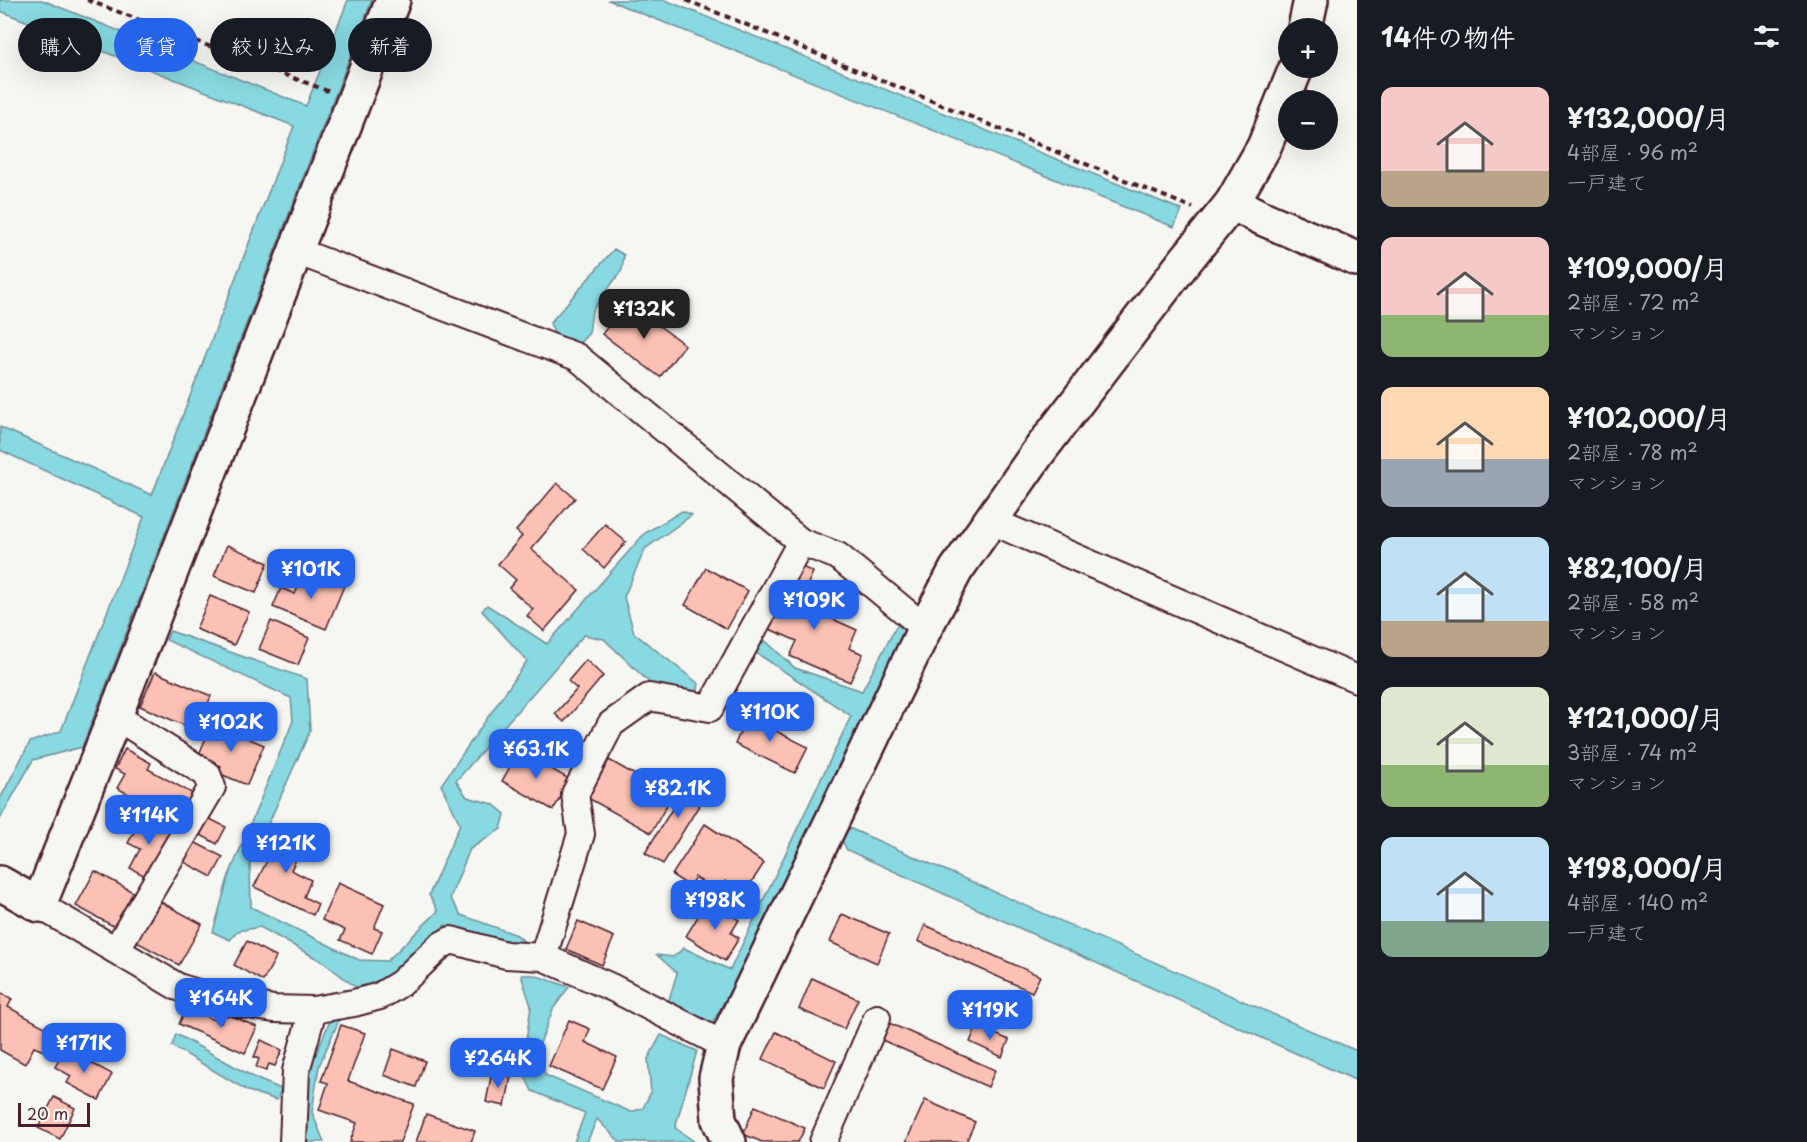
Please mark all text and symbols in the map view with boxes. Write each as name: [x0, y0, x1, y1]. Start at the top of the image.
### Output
text: 14件の物件: [1381, 17, 1515, 56]
chip: 購入: [18, 18, 102, 72]
chip: 賃貸: [114, 18, 198, 72]
chip: 絞り込み: [210, 18, 336, 72]
chip: 新着: [348, 18, 432, 72]
map controls: [1278, 18, 1338, 150]
button: +: [1278, 18, 1338, 78]
icon: filters: [1750, 20, 1783, 53]
button: −: [1278, 90, 1338, 150]
text: ¥132,000/月: [1567, 98, 1730, 137]
icon: home: [1429, 111, 1501, 183]
text: 4部屋 · 96 m²: [1567, 137, 1698, 167]
text: 一戸建て: [1567, 167, 1647, 197]
text: ¥109,000/月: [1567, 248, 1728, 287]
icon: home: [1429, 261, 1501, 333]
text: 2部屋 · 72 m²: [1567, 287, 1700, 317]
pin: ¥132K: [602, 289, 686, 340]
text: ¥132K: [613, 293, 675, 323]
text: マンション: [1567, 317, 1666, 347]
text: ¥102,000/月: [1567, 398, 1731, 437]
icon: home: [1429, 411, 1501, 483]
text: 2部屋 · 78 m²: [1567, 437, 1698, 467]
text: マンション: [1567, 467, 1666, 497]
text: ¥82,100/月: [1567, 548, 1708, 587]
pin: ¥101K: [269, 549, 353, 600]
text: ¥101K: [281, 553, 341, 583]
icon: home: [1429, 561, 1501, 633]
pin: ¥109K: [772, 580, 856, 631]
text: ¥109K: [783, 584, 845, 614]
text: 2部屋 · 58 m²: [1567, 587, 1699, 617]
text: マンション: [1567, 617, 1666, 647]
pin: ¥110K: [728, 692, 812, 743]
text: ¥110K: [740, 696, 800, 726]
text: ¥121,000/月: [1567, 698, 1724, 737]
pin: ¥102K: [189, 702, 273, 753]
text: ¥102K: [198, 706, 264, 736]
icon: home: [1429, 711, 1501, 783]
pin: ¥63.1K: [487, 729, 585, 780]
text: ¥63.1K: [503, 733, 569, 763]
text: 3部屋 · 74 m²: [1567, 737, 1697, 767]
text: マンション: [1567, 767, 1666, 797]
pin: ¥82.1K: [629, 768, 727, 819]
text: ¥82.1K: [645, 772, 711, 802]
pin: ¥114K: [107, 795, 191, 846]
text: ¥114K: [119, 799, 179, 829]
pin: ¥121K: [244, 823, 328, 874]
text: ¥121K: [256, 827, 316, 857]
text: ¥198,000/月: [1567, 848, 1727, 887]
icon: home: [1429, 861, 1501, 933]
pin: ¥198K: [673, 880, 757, 931]
text: ¥198K: [685, 884, 745, 914]
text: 4部屋 · 140 m²: [1567, 887, 1708, 917]
text: 一戸建て: [1567, 917, 1647, 947]
pin: ¥164K: [179, 978, 263, 1029]
text: ¥164K: [189, 982, 253, 1012]
pin: ¥119K: [948, 990, 1032, 1041]
text: ¥119K: [961, 994, 1019, 1024]
pin: ¥171K: [42, 1023, 126, 1074]
text: ¥171K: [56, 1027, 112, 1057]
pin: ¥264K: [456, 1038, 540, 1089]
text: ¥264K: [464, 1042, 532, 1072]
scale bar: [18, 1100, 90, 1128]
text: 20 m: [27, 1101, 68, 1125]

